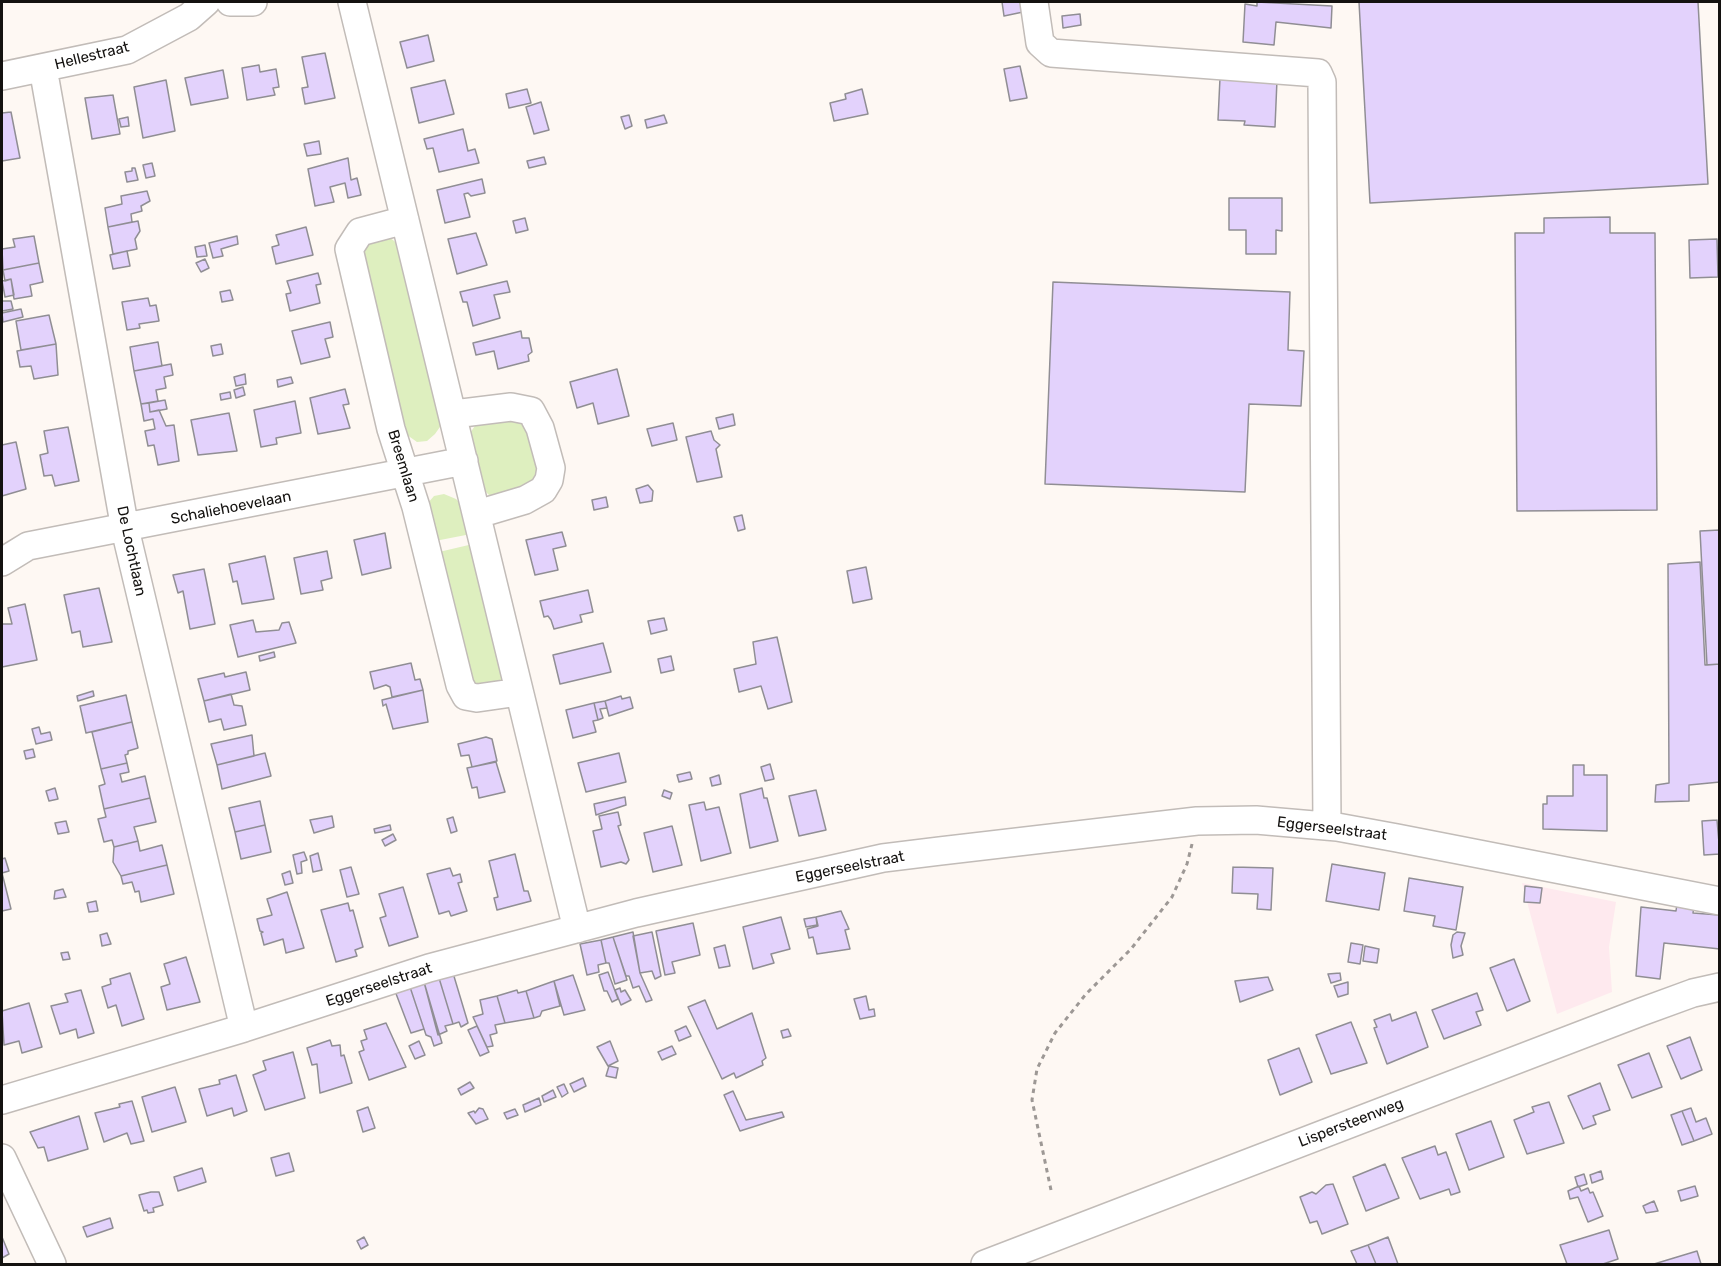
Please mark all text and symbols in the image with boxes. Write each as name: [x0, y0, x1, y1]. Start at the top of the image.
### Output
street label: Hellestraat: [53, 38, 131, 74]
street label: Breemlaan: [383, 428, 423, 504]
street label: Schaliehoevelaan: [169, 487, 293, 529]
street label: De Lochtlaan: [113, 504, 149, 598]
street label: Eggerseelstraat: [1276, 813, 1388, 845]
street label: Eggerseelstraat: [794, 848, 906, 886]
street label: Eggerseelstraat: [324, 959, 434, 1011]
street label: Lispersteenweg: [1296, 1095, 1406, 1151]

